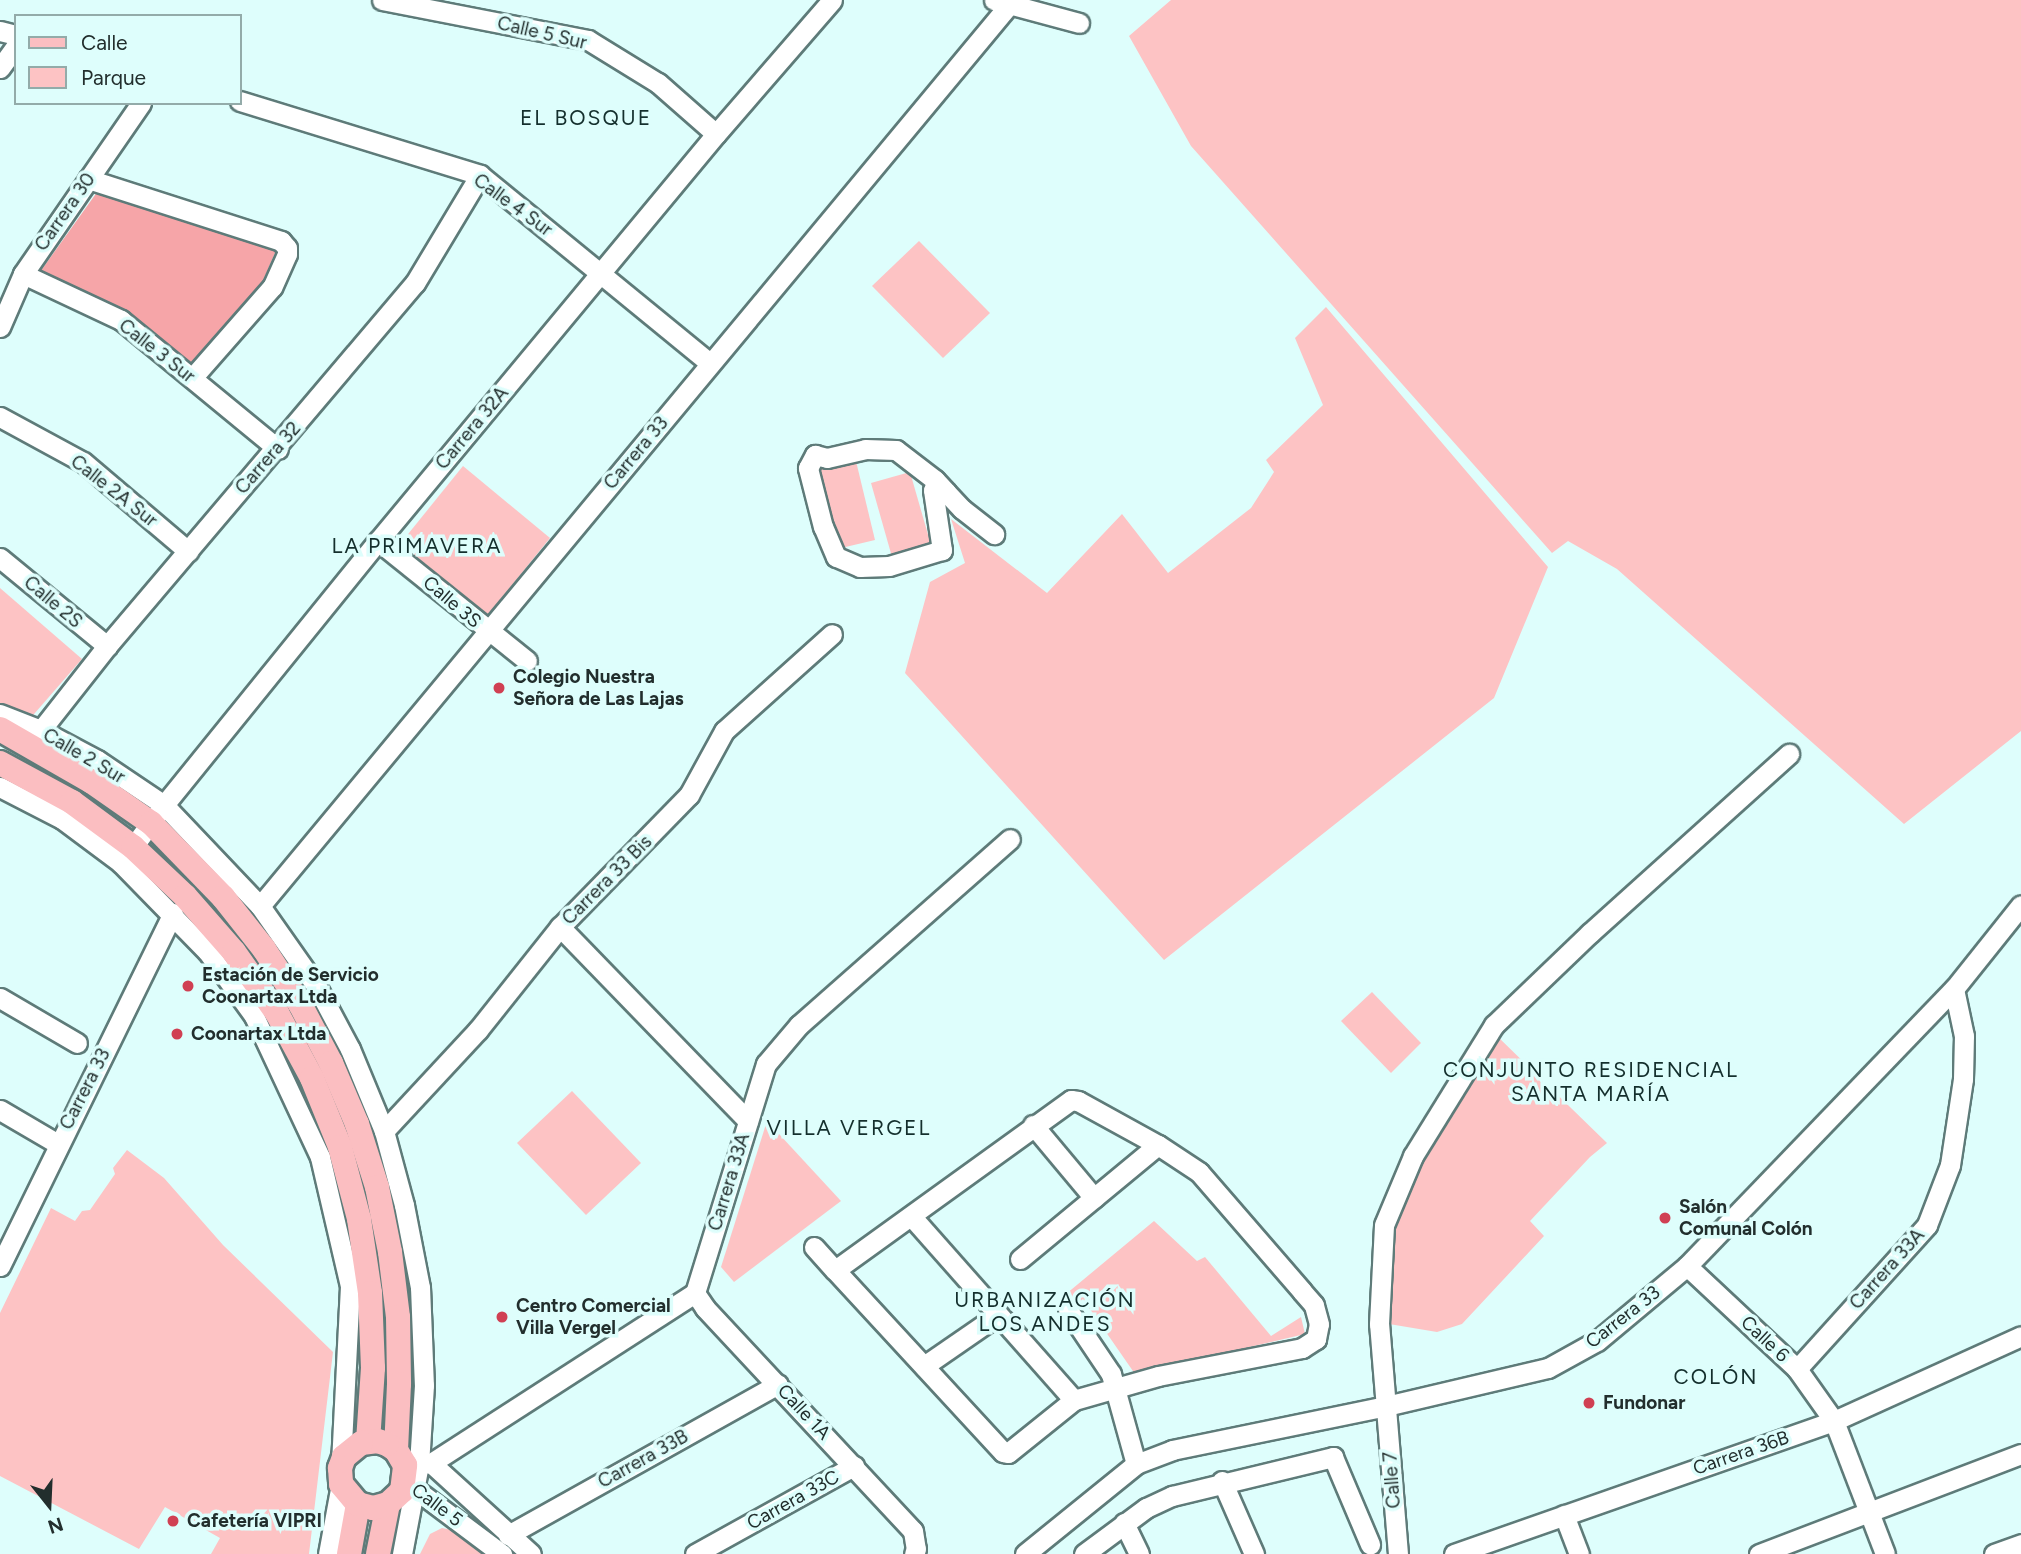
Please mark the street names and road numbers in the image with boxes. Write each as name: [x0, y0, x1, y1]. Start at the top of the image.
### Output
street label: Calle 5 Sur: [495, 12, 589, 54]
street label: Carrera 30: [30, 169, 100, 255]
street label: Calle 4 Sur: [469, 169, 557, 241]
street label: Calle 3 Sur: [114, 314, 200, 388]
street label: Carrera 32A: [431, 382, 513, 474]
street label: Carrera 33: [599, 412, 673, 494]
street label: Carrera 32: [230, 417, 306, 499]
street label: Calle 2A Sur: [66, 450, 162, 532]
street label: Calle 2S: [19, 571, 87, 633]
street label: Calle 3S: [418, 571, 486, 633]
street label: Calle 2 Sur: [39, 723, 129, 789]
street label: Carrera 33 Bis: [557, 830, 657, 930]
street label: Carrera 33: [55, 1045, 115, 1133]
street label: Carrera 33A: [703, 1130, 755, 1234]
street label: Carrera 33A: [1845, 1224, 1929, 1314]
street label: Carrera 33: [1581, 1281, 1665, 1353]
street label: Calle 6: [1736, 1311, 1794, 1367]
street label: Calle 1A: [773, 1380, 835, 1444]
street label: Carrera 33B: [594, 1425, 692, 1493]
street label: Carrera 36B: [1690, 1426, 1792, 1480]
street label: Calle 7: [1379, 1451, 1405, 1509]
street label: Carrera 33C: [743, 1465, 843, 1535]
street label: Calle 5: [407, 1479, 467, 1531]

